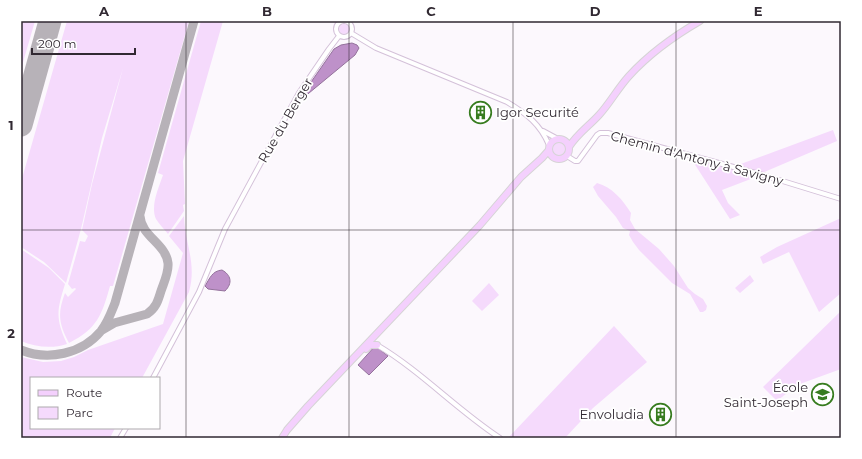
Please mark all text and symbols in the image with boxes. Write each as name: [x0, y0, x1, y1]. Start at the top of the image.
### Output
text: A: [98, 3, 110, 19]
text: B: [262, 3, 272, 19]
text: C: [426, 3, 436, 19]
text: D: [590, 3, 601, 19]
text: E: [754, 3, 763, 19]
scale bar: [32, 30, 135, 56]
text: 200 m: [38, 36, 77, 51]
street label: Rue du Berger: [254, 75, 316, 165]
building icon: Igor Securité: [467, 99, 493, 125]
place label: Igor Securité: [496, 104, 579, 120]
text: 1: [8, 117, 14, 133]
street label: Chemin d'Antony à Savigny: [609, 127, 786, 189]
text: 2: [7, 325, 15, 341]
legend: [30, 377, 160, 429]
place label: École Saint-Joseph: [724, 379, 808, 410]
school or university icon: École Saint-Joseph: [810, 381, 836, 407]
text: Route: [66, 385, 102, 400]
building icon: Envoludia: [647, 401, 673, 427]
text: Parc: [66, 405, 93, 420]
place label: Envoludia: [579, 406, 644, 422]

